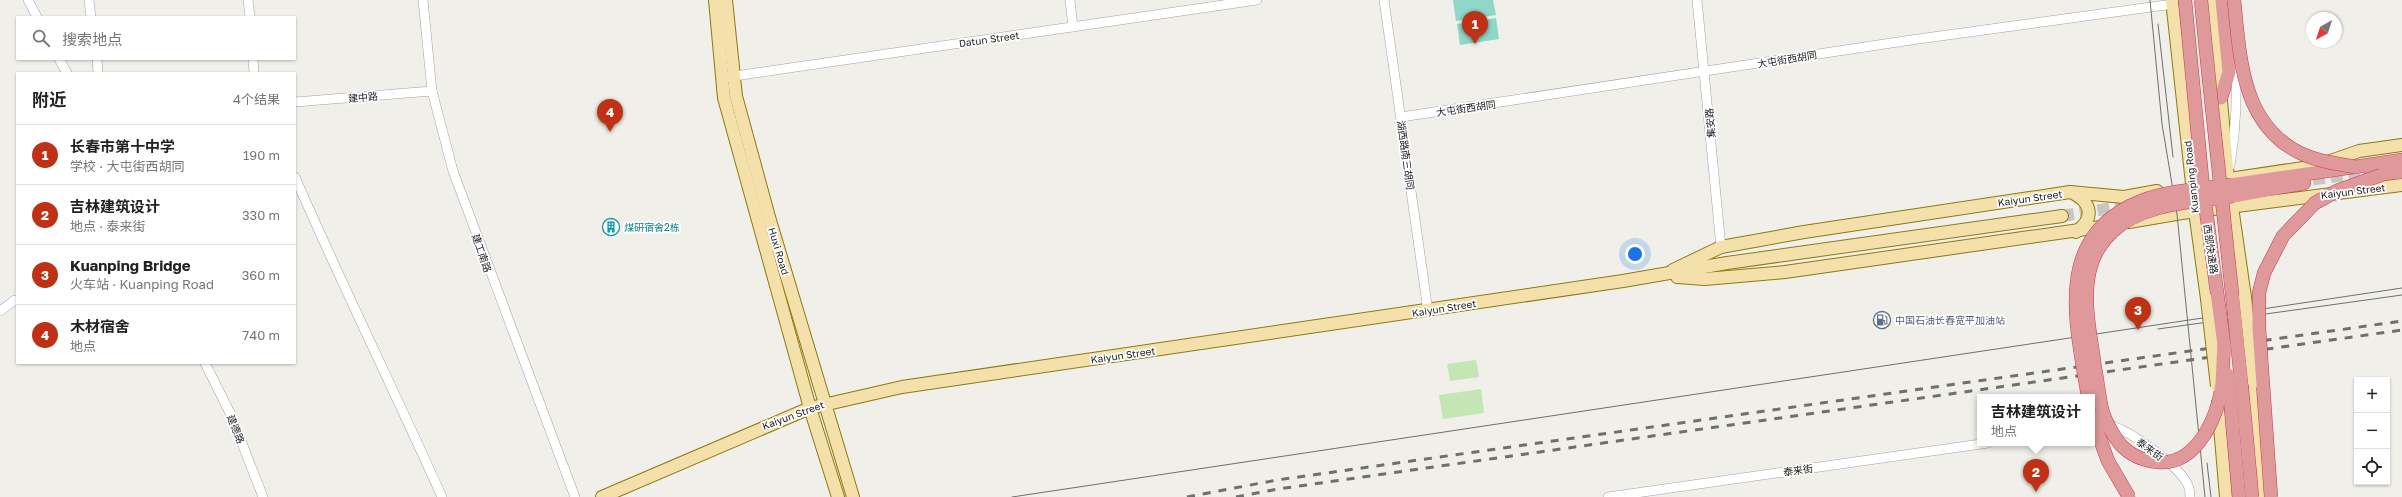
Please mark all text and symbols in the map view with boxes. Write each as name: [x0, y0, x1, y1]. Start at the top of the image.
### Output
pin: 1: [1462, 11, 1488, 44]
north arrow: [2306, 12, 2342, 48]
search box: [16, 16, 296, 60]
icon: search: [30, 27, 52, 49]
street label: Datun Street: [958, 29, 1020, 49]
text: 搜索地点: [62, 30, 122, 48]
street label: 大屯街西胡同: [1756, 48, 1818, 70]
text: 附近: [32, 89, 66, 110]
street label: 建中路: [348, 90, 378, 104]
text: 4个结果: [233, 91, 280, 107]
street label: 大屯街西胡同: [1435, 98, 1497, 118]
pin: 4: [597, 99, 623, 132]
street label: 集安路: [1703, 108, 1717, 138]
street label: 湖西路南三胡同: [1395, 120, 1417, 190]
text: 长春市第十中学: [70, 137, 175, 155]
street label: Kuanping Road: [2181, 140, 2201, 214]
text: 1: [42, 147, 48, 163]
text: 190 m: [243, 147, 280, 163]
text: 学校 · 大屯街西胡同: [70, 158, 184, 174]
street label: Kaiyun Street: [2320, 181, 2386, 201]
street label: Kaiyun Street: [1997, 188, 2063, 208]
text: 吉林建筑设计: [70, 197, 160, 215]
text: 2: [41, 207, 49, 223]
text: 330 m: [242, 207, 280, 223]
building icon: 煤研宿舍2栋: [601, 217, 621, 237]
text: 地点 · 泰来街: [70, 218, 145, 234]
place label: 煤研宿舍2栋: [624, 221, 680, 233]
street label: 西部快速路: [2202, 223, 2220, 275]
street label: Huxi Road: [766, 226, 792, 276]
street label: 建工南路: [470, 232, 494, 274]
your location: [1625, 244, 1645, 264]
text: Kuanping Bridge: [70, 256, 191, 274]
text: 3: [41, 267, 49, 283]
text: 360 m: [242, 267, 280, 283]
text: 火车站 · Kuanping Road: [70, 276, 214, 292]
street label: Kaiyun Street: [1411, 297, 1477, 319]
pin: 3: [2125, 297, 2151, 330]
fuel station icon: 中国石油长春宽平加油站: [1872, 310, 1892, 330]
place label: 中国石油长春宽平加油站: [1895, 314, 2005, 326]
text: 木材宿舍: [70, 317, 130, 335]
text: 4: [41, 327, 49, 343]
text: 740 m: [242, 327, 280, 343]
text: 地点: [70, 338, 96, 354]
street label: Kaiyun Street: [1090, 345, 1156, 365]
map controls: [2354, 377, 2390, 485]
button: +: [2354, 377, 2390, 413]
popup: [1977, 394, 2095, 446]
street label: Kaiyun Street: [760, 398, 826, 432]
text: 吉林建筑设计: [1991, 402, 2081, 420]
street label: 建德路: [225, 413, 247, 445]
button: −: [2354, 413, 2390, 449]
text: 地点: [1991, 423, 2017, 439]
street label: 泰来街: [2134, 435, 2166, 463]
button: locate: [2354, 449, 2390, 485]
pin: 2: [2023, 459, 2049, 492]
street label: 泰来街: [1782, 462, 1814, 478]

